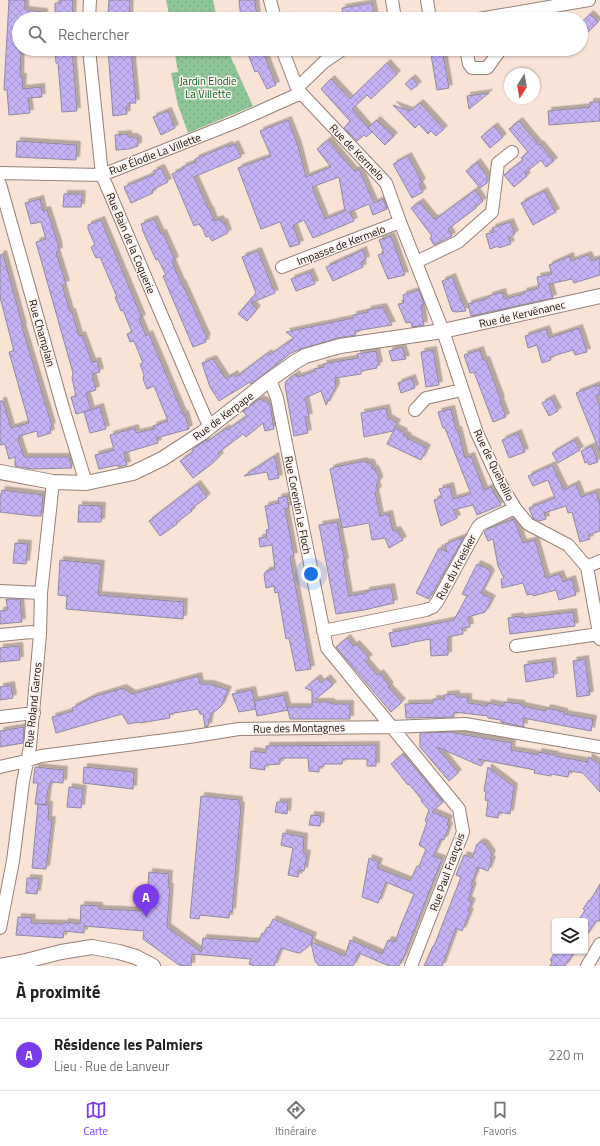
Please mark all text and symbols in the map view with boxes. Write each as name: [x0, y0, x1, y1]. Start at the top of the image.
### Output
search box: [12, 12, 588, 56]
icon: search: [26, 23, 48, 45]
text: Rechercher: [58, 23, 129, 46]
north arrow: [504, 68, 540, 104]
park label: Jardin Elodie La Villette: [179, 73, 237, 102]
street label: Rue de Kermelo: [326, 120, 388, 184]
street label: Rue Élodie La Villette: [107, 129, 204, 179]
street label: Rue Bain de la Coquerie: [102, 190, 160, 296]
street label: Impasse de Kermelo: [294, 221, 388, 269]
street label: Rue de Kervénanec: [477, 296, 567, 332]
street label: Rue Champlain: [25, 297, 59, 369]
street label: Rue de Kerpape: [189, 388, 257, 444]
street label: Rue de Quehellio: [470, 427, 518, 504]
street label: Rue Corentin Le Floch: [281, 454, 315, 556]
street label: Rue du Kreisker: [432, 531, 480, 603]
your location: [301, 564, 321, 584]
street label: Rue Roland Garros: [21, 661, 45, 749]
street label: Rue des Montagnes: [253, 719, 345, 737]
street label: Rue Paul François: [425, 831, 469, 913]
pin: A: [133, 884, 159, 917]
map controls: [552, 918, 588, 954]
button: layers: [552, 918, 588, 954]
text: À proximité: [16, 979, 100, 1005]
text: Résidence les Palmiers: [54, 1033, 203, 1056]
text: A: [25, 1045, 33, 1065]
text: 220 m: [548, 1045, 584, 1065]
text: Lieu · Rue de Lanveur: [54, 1056, 169, 1076]
tab: Carte: [83, 1099, 108, 1139]
tab: Itinéraire: [275, 1099, 316, 1139]
tab: Favoris: [483, 1099, 517, 1139]

